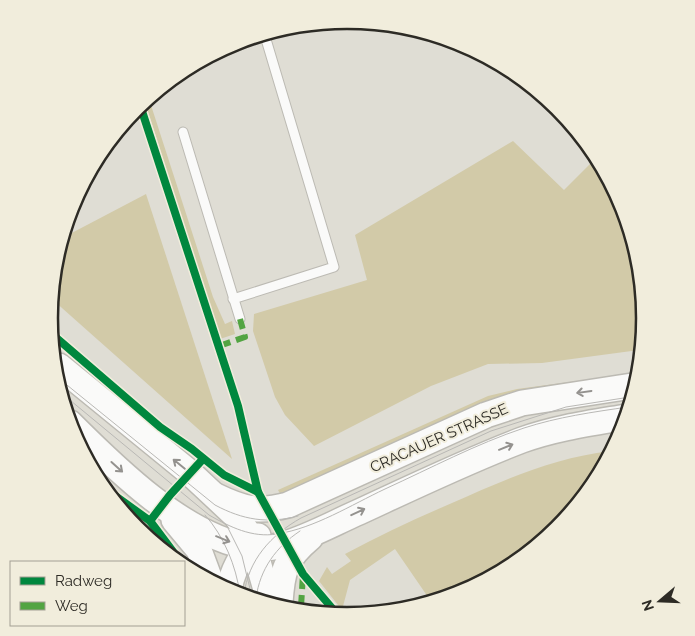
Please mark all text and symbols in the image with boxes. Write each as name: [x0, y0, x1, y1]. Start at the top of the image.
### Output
one-way arrow: [576, 388, 592, 398]
street label: CRACAUER STRASSE: [367, 399, 511, 477]
one-way arrow: [498, 441, 513, 451]
one-way arrow: [173, 458, 186, 469]
one-way arrow: [111, 461, 124, 473]
one-way arrow: [350, 507, 365, 517]
one-way arrow: [215, 535, 230, 544]
legend: [10, 561, 185, 626]
text: Radweg: [55, 572, 112, 590]
north arrow: [635, 576, 685, 626]
text: Weg: [55, 597, 88, 615]
text: N: [638, 598, 657, 613]

